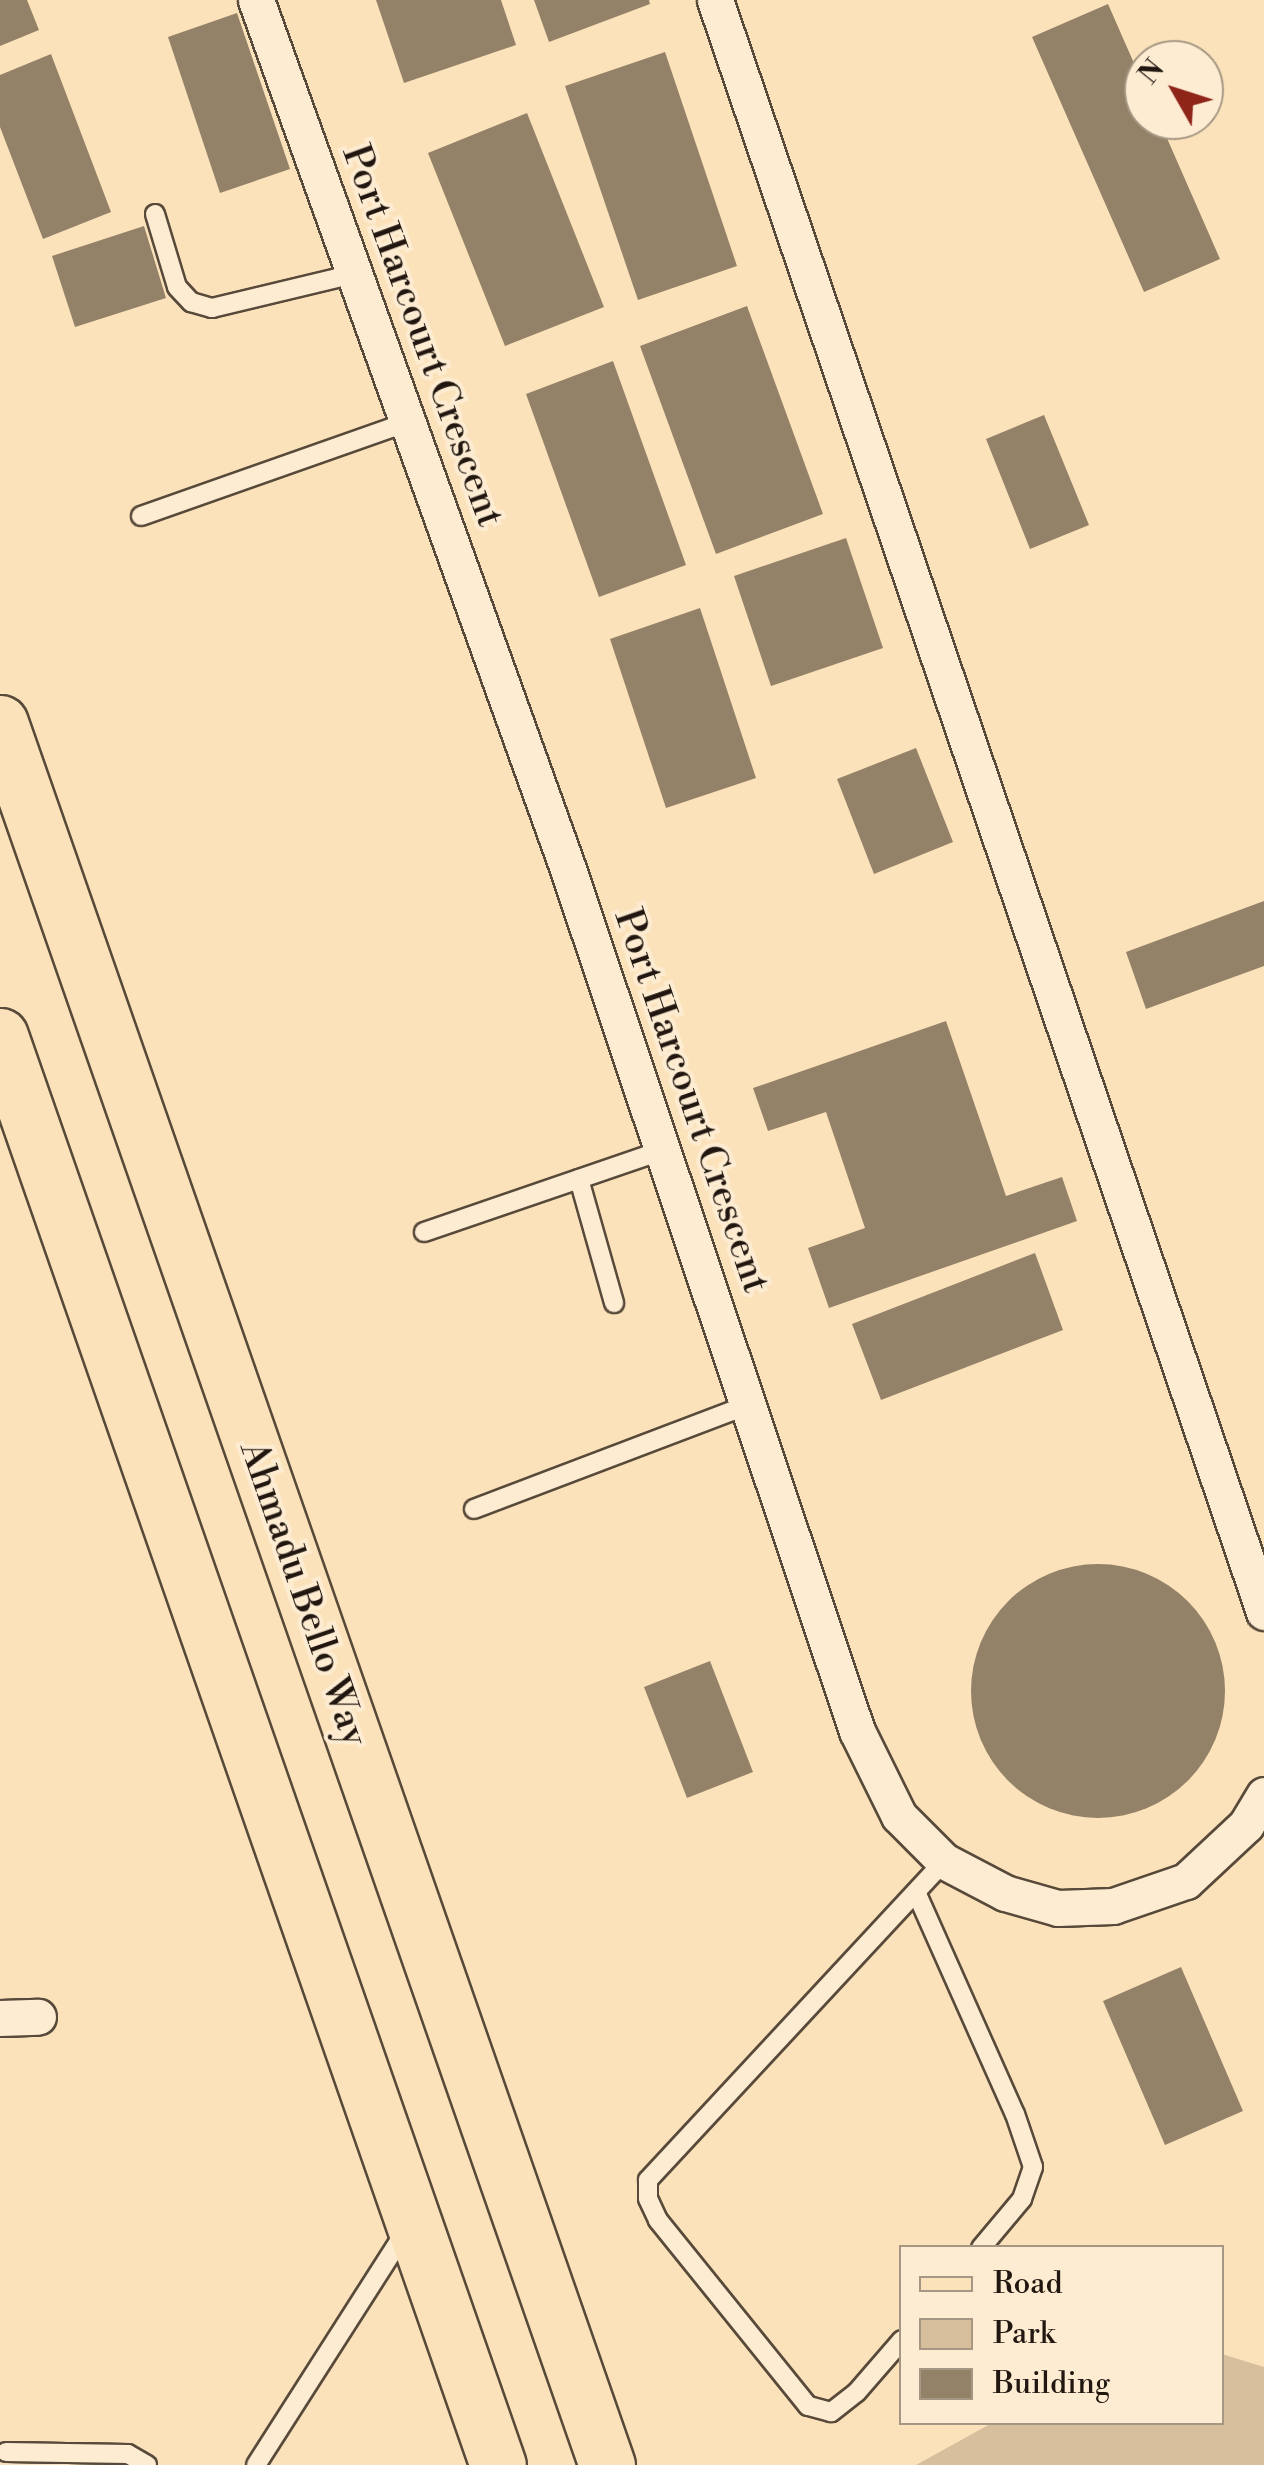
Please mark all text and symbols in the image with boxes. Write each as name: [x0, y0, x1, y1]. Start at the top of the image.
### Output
north arrow: [1124, 40, 1224, 140]
text: N: [1131, 52, 1172, 92]
street label: Port Harcourt Crescent: [332, 139, 512, 533]
street label: Port Harcourt Crescent: [604, 903, 778, 1299]
street label: Ahmadu Bello Way: [229, 1436, 377, 1752]
legend: [899, 2245, 1224, 2425]
text: Road: [993, 2265, 1063, 2303]
text: Park: [993, 2315, 1055, 2353]
text: Building: [993, 2365, 1110, 2403]

